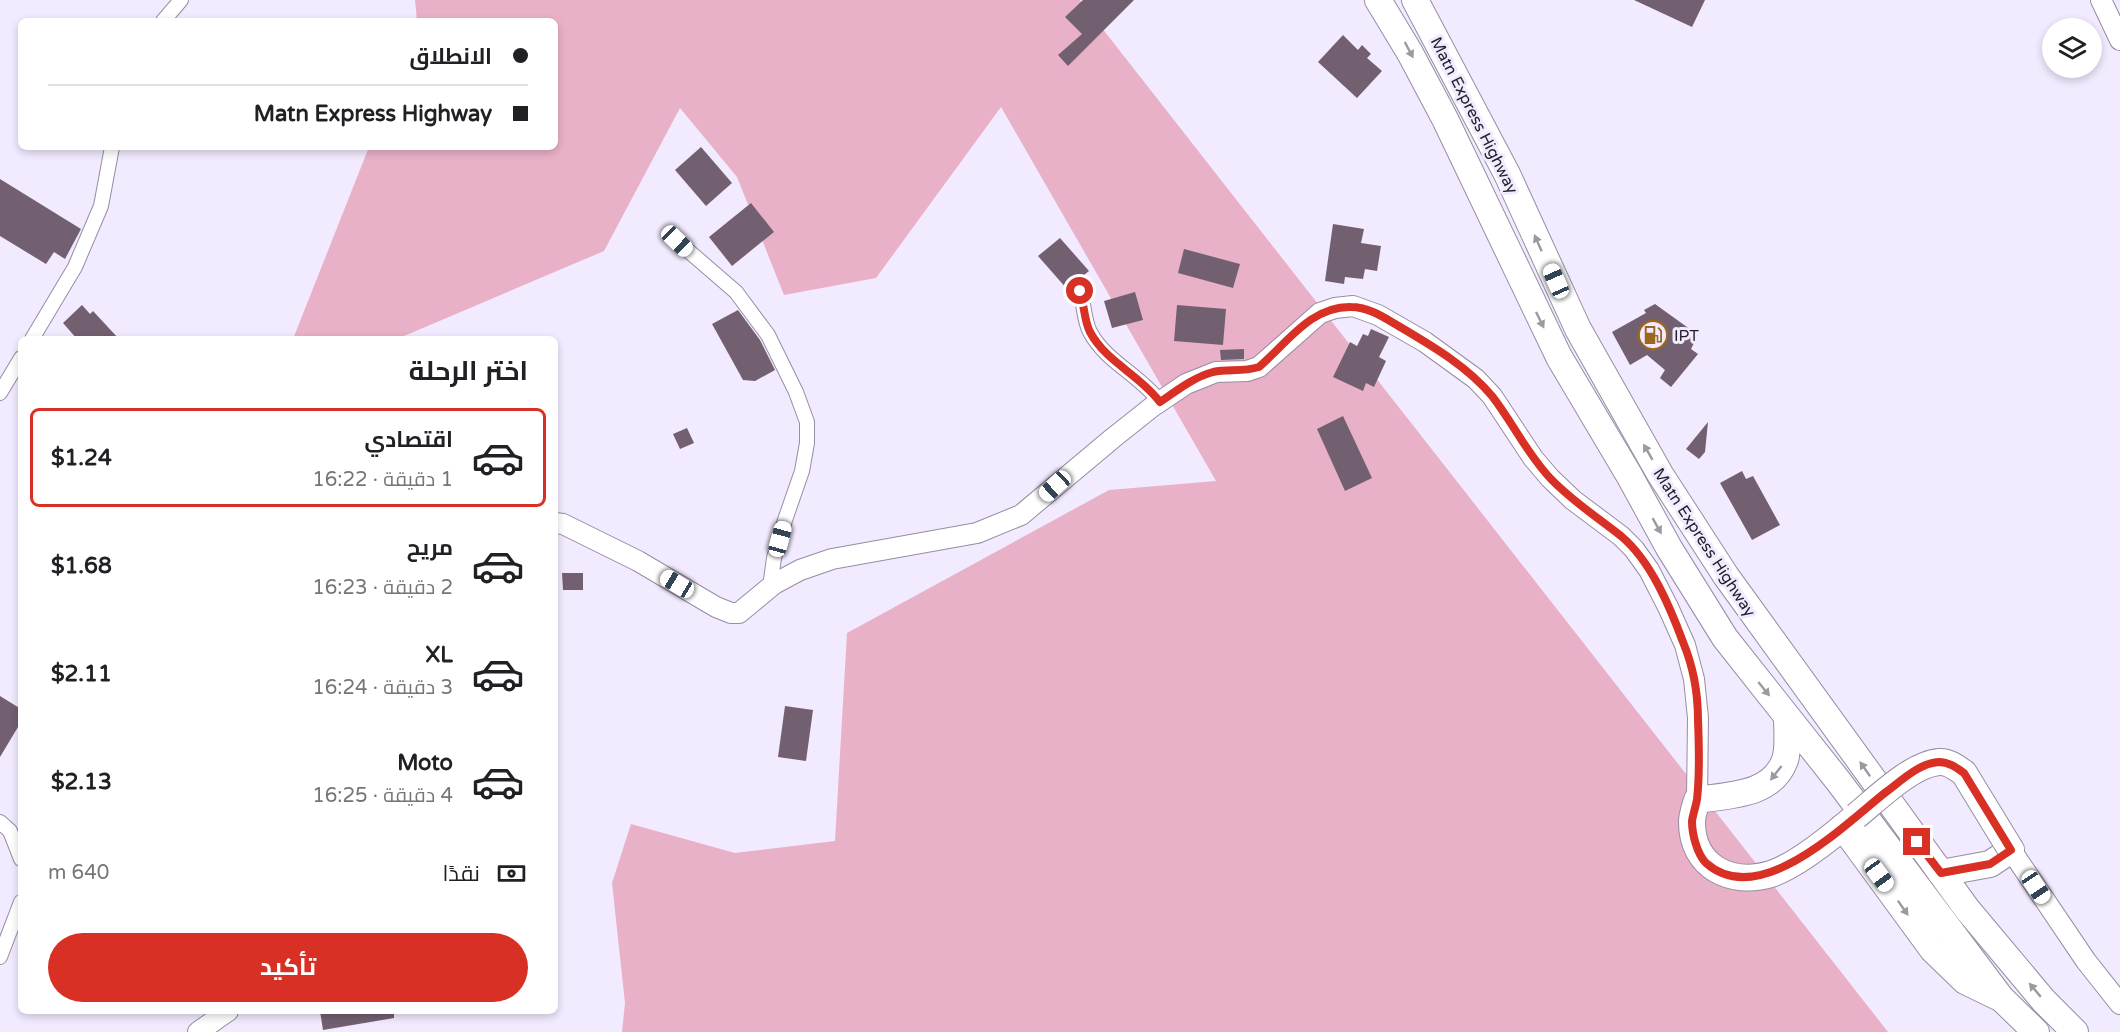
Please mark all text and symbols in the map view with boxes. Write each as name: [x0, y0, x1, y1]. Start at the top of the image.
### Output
map controls: [2042, 18, 2102, 78]
button: layers: [2042, 18, 2102, 78]
street label: Matn Express Highway: [1426, 34, 1523, 198]
one-way arrow: [1404, 42, 1414, 59]
text: الانطلاق: [409, 44, 492, 70]
text: Matn Express Highway: [254, 101, 492, 127]
car: [658, 222, 696, 260]
one-way arrow: [1533, 233, 1543, 251]
car: [1540, 261, 1572, 301]
route start: [1066, 277, 1093, 304]
one-way arrow: [1535, 311, 1544, 328]
fuel station icon: IPT: [1637, 319, 1669, 351]
place label: IPT: [1674, 326, 1699, 346]
text: اختر الرحلة: [409, 355, 528, 388]
text: اقتصادي: [364, 427, 453, 453]
icon: car: [471, 431, 525, 485]
one-way arrow: [1643, 444, 1653, 461]
text: $1.24: [51, 445, 112, 471]
street label: Matn Express Highway: [1649, 464, 1760, 621]
car: [1036, 467, 1074, 505]
text: 1 دقيقة · 16:22: [312, 468, 453, 492]
one-way arrow: [1652, 517, 1662, 534]
car: [767, 519, 793, 559]
text: مريح: [407, 535, 453, 561]
icon: car: [471, 539, 525, 593]
text: $1.68: [51, 553, 112, 579]
car: [657, 567, 697, 601]
text: 2 دقيقة · 16:23: [312, 576, 453, 600]
text: XL: [426, 642, 453, 668]
icon: car: [471, 647, 525, 701]
text: $2.11: [51, 661, 112, 687]
text: 3 دقيقة · 16:24: [312, 676, 453, 700]
one-way arrow: [1757, 681, 1769, 696]
text: Moto: [397, 750, 453, 776]
icon: car: [471, 755, 525, 809]
one-way arrow: [1859, 761, 1871, 777]
one-way arrow: [1770, 765, 1783, 781]
text: $2.13: [51, 769, 112, 795]
text: 4 دقيقة · 16:25: [312, 784, 453, 808]
route end: [1903, 828, 1930, 855]
car: [1861, 855, 1897, 895]
icon: cash: [495, 857, 528, 890]
text: 640 m: [48, 861, 109, 885]
text: نقدًا: [442, 861, 480, 887]
car: [2018, 867, 2054, 907]
one-way arrow: [1897, 899, 1909, 915]
button: تأكيد: [48, 933, 528, 1002]
one-way arrow: [2028, 982, 2041, 998]

